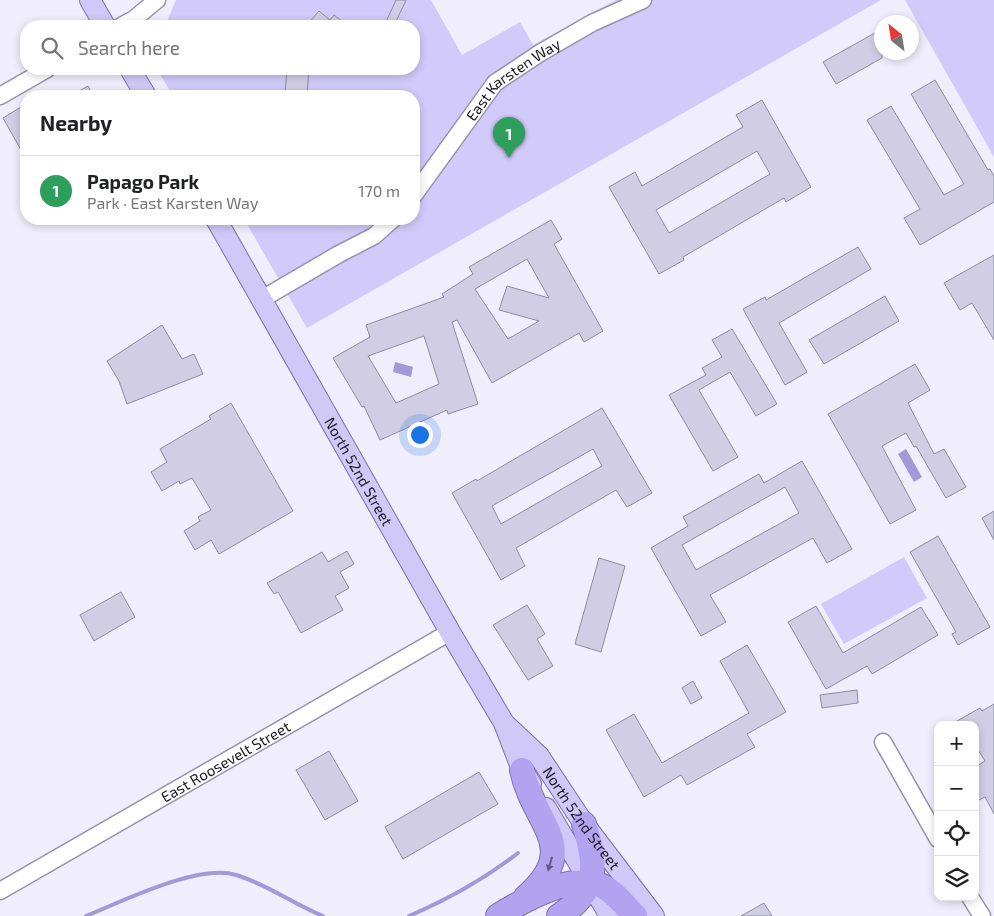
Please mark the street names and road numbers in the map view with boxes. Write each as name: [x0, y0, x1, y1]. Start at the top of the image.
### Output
street label: East Karsten Way: [462, 34, 563, 124]
street label: North 52nd Street: [321, 414, 397, 529]
street label: East Roosevelt Street: [157, 717, 293, 806]
street label: North 52nd Street: [539, 763, 624, 873]

